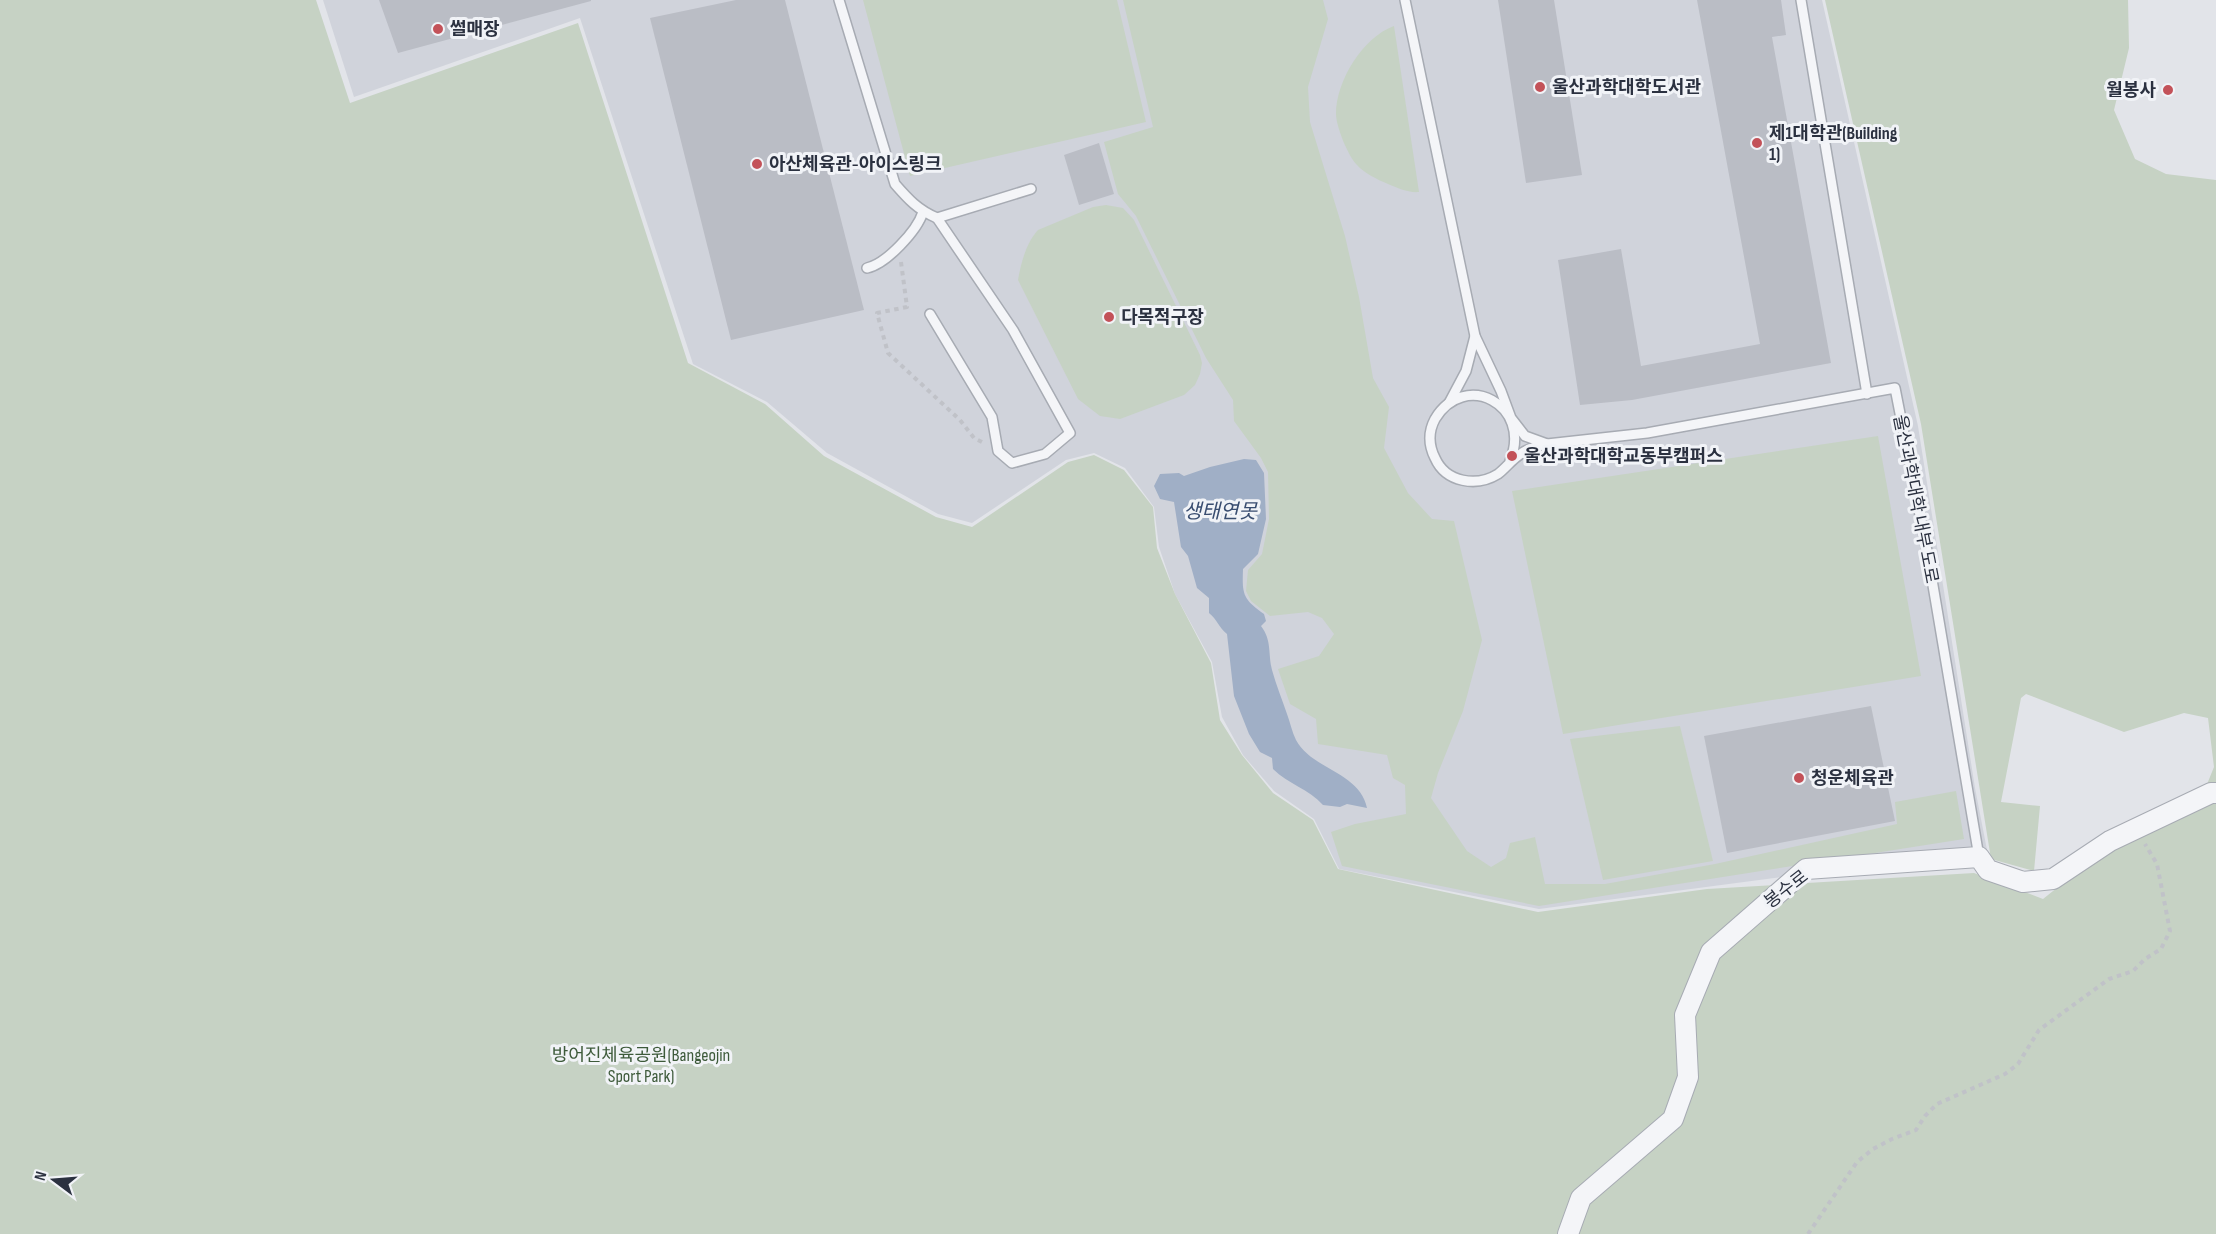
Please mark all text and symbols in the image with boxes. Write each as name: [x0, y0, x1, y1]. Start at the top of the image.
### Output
place label: 썰매장: [450, 19, 500, 40]
marker: 썰매장: [431, 22, 445, 36]
place label: 울산과학대학도서관: [1552, 77, 1701, 98]
marker: 울산과학대학도서관: [1533, 80, 1547, 94]
place label: 월봉사: [2106, 80, 2156, 101]
marker: 월봉사: [2161, 83, 2175, 97]
place label: 제1대학관(Building 1): [1769, 123, 1898, 165]
marker: 제1대학관(Building 1): [1750, 136, 1764, 150]
place label: 아산체육관-아이스링크: [769, 154, 942, 175]
marker: 아산체육관-아이스링크: [750, 157, 764, 171]
place label: 다목적구장: [1121, 307, 1204, 328]
marker: 다목적구장: [1102, 310, 1116, 324]
street label: 울산과학대학 내부 도로: [1889, 413, 1942, 585]
place label: 울산과학대학교동부캠퍼스: [1524, 446, 1723, 467]
marker: 울산과학대학교동부캠퍼스: [1505, 449, 1519, 463]
water label: 생태연못: [1183, 500, 1258, 524]
place label: 청운체육관: [1811, 768, 1894, 789]
marker: 청운체육관: [1792, 771, 1806, 785]
street label: 봉수로: [1760, 866, 1812, 913]
park label: 방어진체육공원(Bangeojin Sport Park): [552, 1045, 730, 1087]
north arrow: [24, 1150, 84, 1210]
text: N: [31, 1170, 51, 1183]

